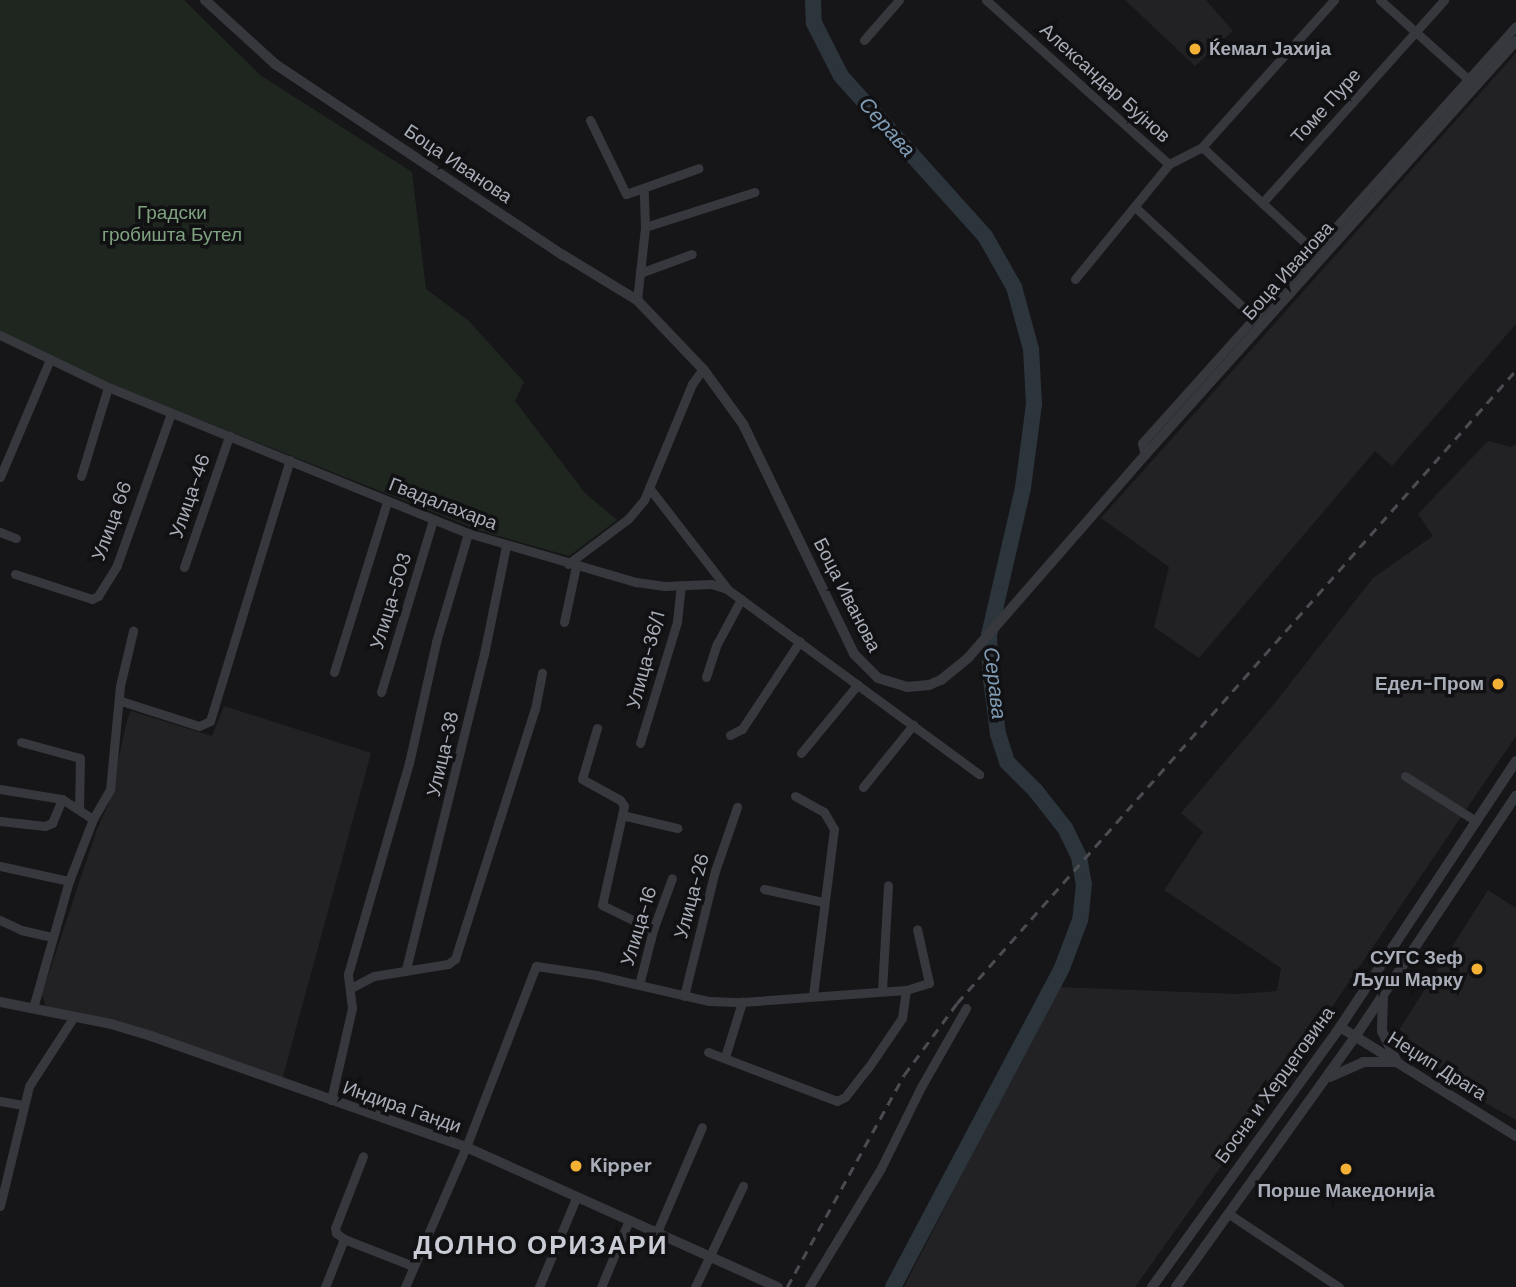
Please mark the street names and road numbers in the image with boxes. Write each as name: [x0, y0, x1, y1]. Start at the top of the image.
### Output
street label: Александар Бујнов: [1035, 18, 1175, 148]
street label: Томе Пуре: [1286, 64, 1366, 148]
street label: Боца Иванова: [400, 120, 516, 208]
street label: Боца Иванова: [1238, 217, 1338, 325]
street label: Улица-46: [165, 451, 215, 541]
street label: Гвадалахара: [386, 473, 500, 535]
street label: Улица 66: [87, 478, 137, 564]
street label: Боца Иванова: [808, 534, 886, 656]
street label: Улица-503: [365, 550, 417, 652]
street label: Улица-36/1: [622, 609, 670, 711]
street label: Улица-38: [422, 709, 464, 799]
street label: Улица-26: [670, 851, 714, 941]
street label: Улица-16: [616, 883, 662, 969]
street label: Босна и Херцеговина: [1210, 1002, 1340, 1168]
street label: Неџип Драга: [1384, 1027, 1490, 1105]
street label: Индира Ганди: [340, 1076, 464, 1138]

